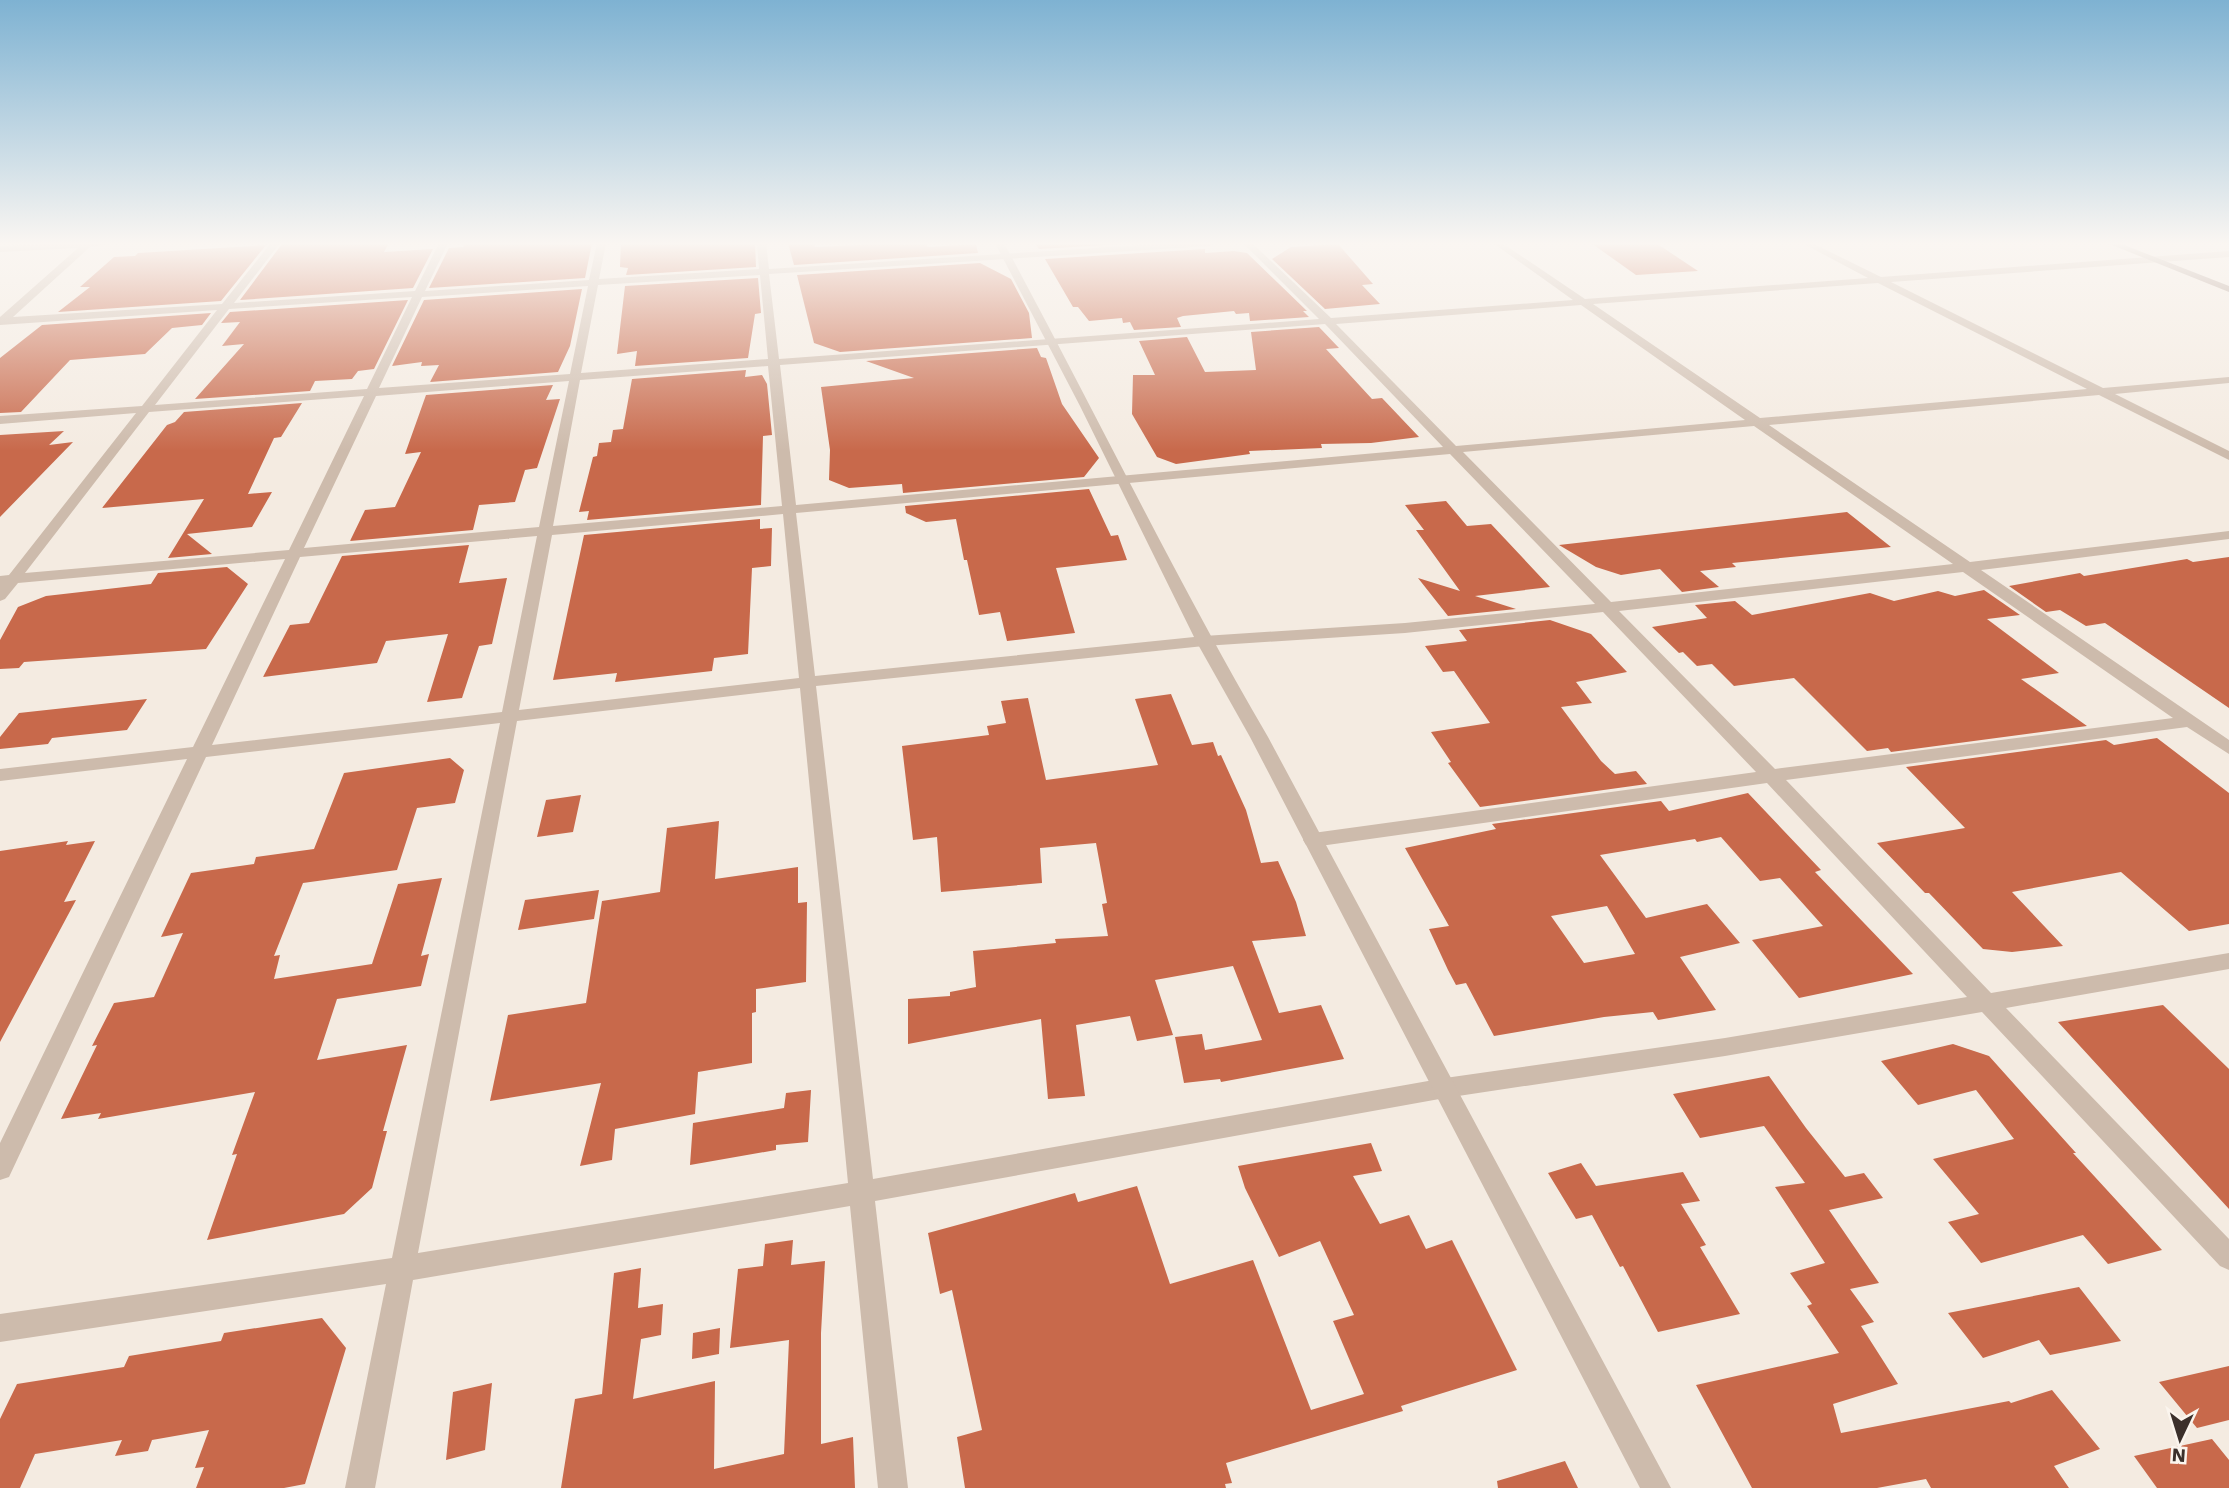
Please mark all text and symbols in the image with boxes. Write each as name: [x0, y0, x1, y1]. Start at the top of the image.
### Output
north arrow: [2145, 1404, 2215, 1474]
text: N: [2171, 1443, 2187, 1467]

